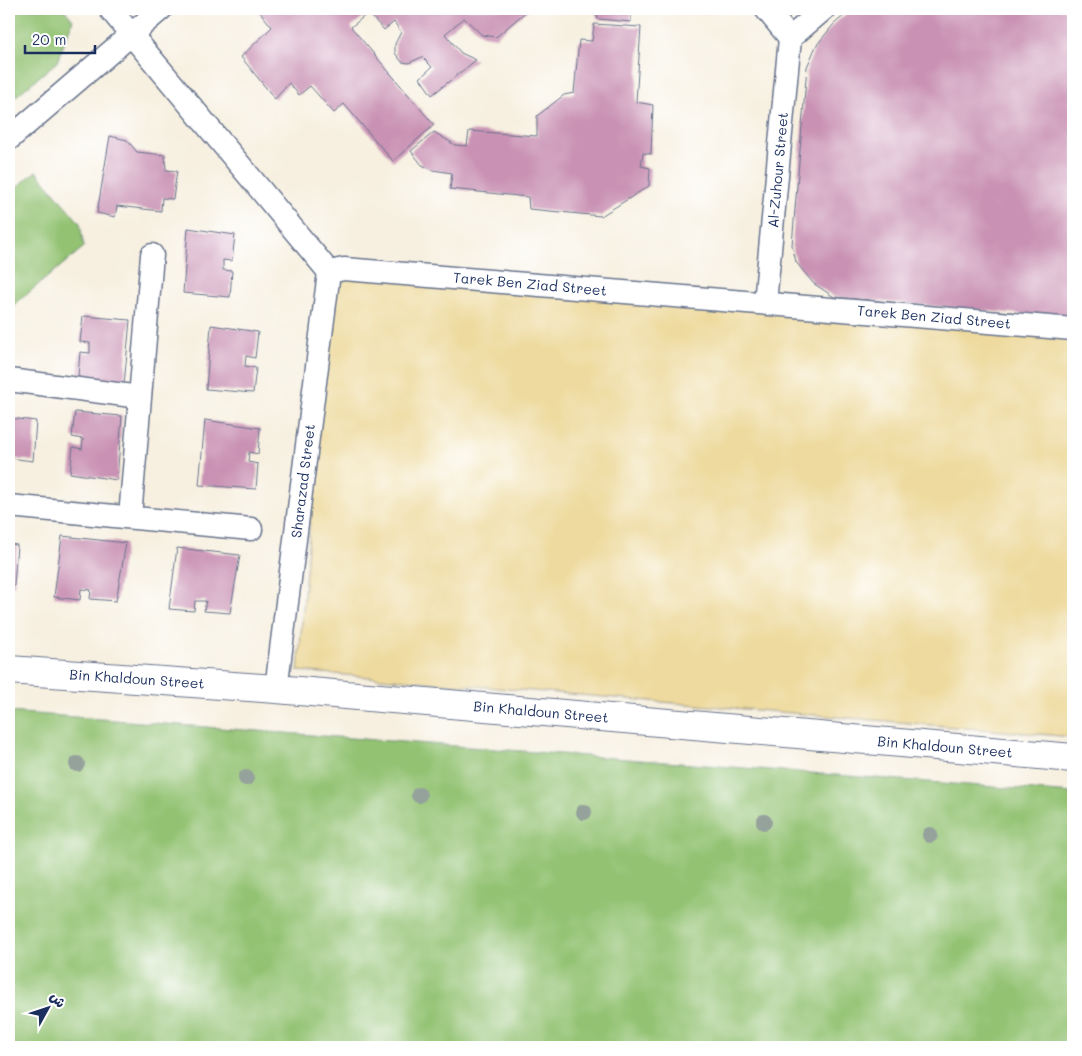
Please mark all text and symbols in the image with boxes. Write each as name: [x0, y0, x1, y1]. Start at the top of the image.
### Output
scale bar: [25, 22, 95, 54]
text: 20 m: [32, 29, 66, 49]
street label: Al-Zuhour Street: [763, 111, 792, 229]
street label: Tarek Ben Ziad Street: [452, 267, 608, 300]
street label: Tarek Ben Ziad Street: [856, 300, 1012, 333]
street label: Sharazad Street: [286, 423, 319, 539]
street label: Bin Khaldoun Street: [69, 664, 205, 693]
street label: Bin Khaldoun Street: [473, 696, 609, 727]
street label: Bin Khaldoun Street: [877, 731, 1013, 762]
north arrow: [22, 984, 72, 1034]
text: ش: [46, 987, 71, 1011]

